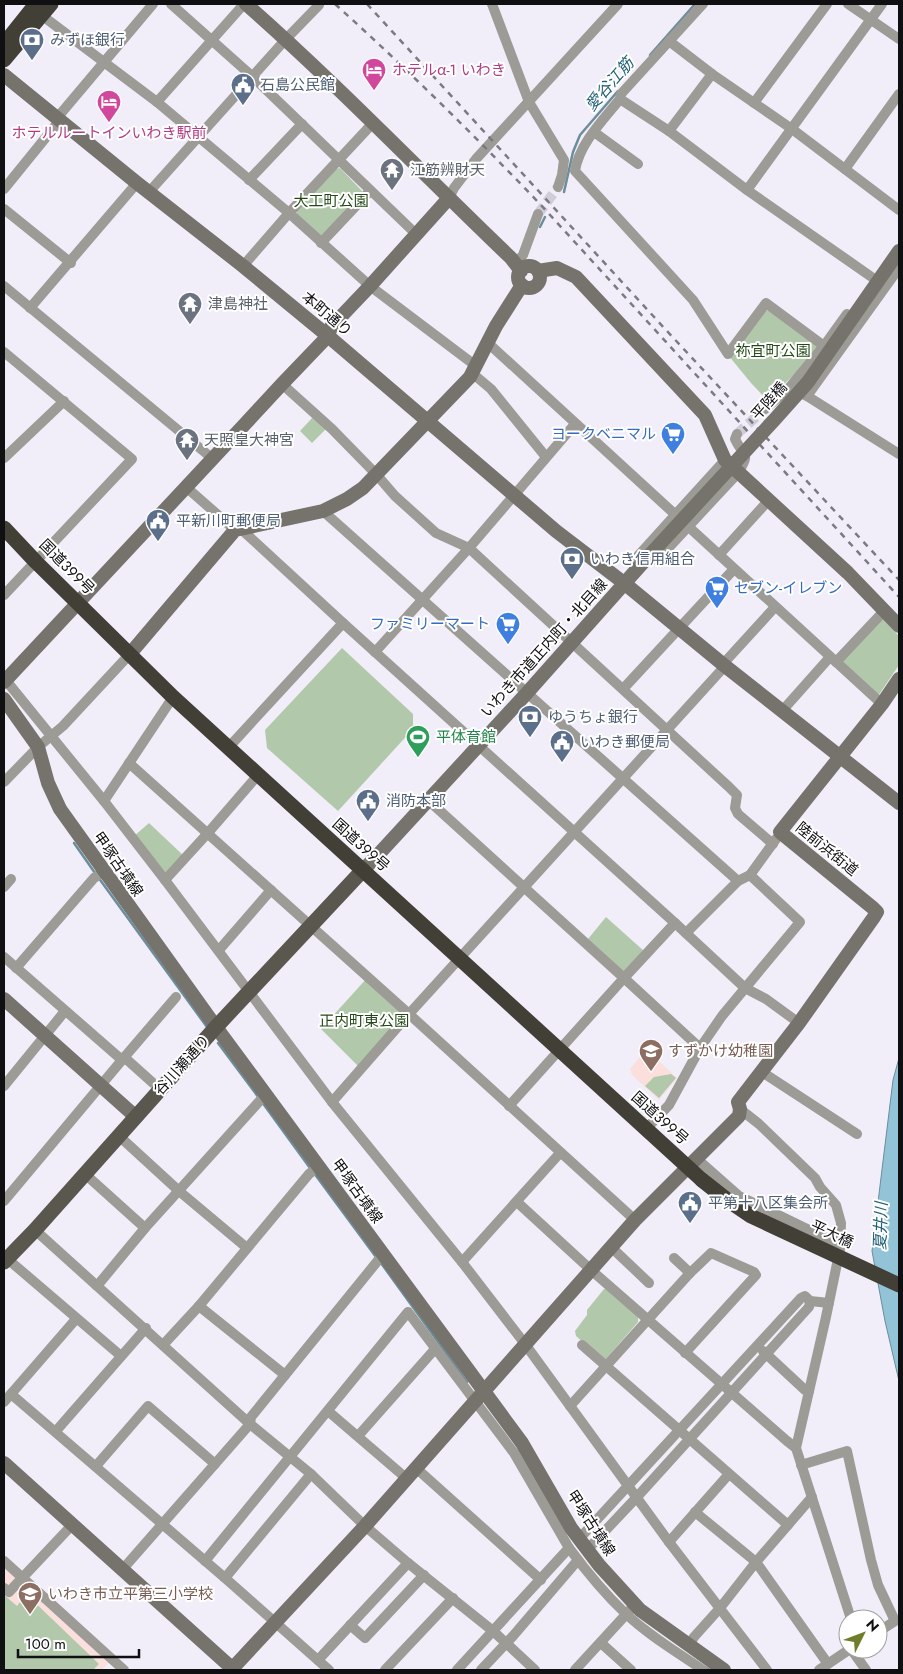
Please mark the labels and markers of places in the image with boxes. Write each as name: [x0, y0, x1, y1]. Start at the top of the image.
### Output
bank icon: みずほ銀行: [19, 27, 45, 61]
place label: みずほ銀行: [50, 29, 125, 51]
hotel icon: ホテルα-1 いわき: [361, 57, 387, 91]
place label: ホテルα-1 いわき: [392, 59, 506, 81]
public building icon: 石島公民館: [230, 72, 256, 106]
place label: 石島公民館: [260, 74, 335, 96]
hotel icon: ホテルルートインいわき駅前: [96, 89, 122, 123]
place label: ホテルルートインいわき駅前: [11, 122, 207, 144]
temple icon: 江筋辨財天: [379, 157, 405, 191]
place label: 江筋辨財天: [410, 159, 485, 181]
temple icon: 津島神社: [177, 291, 203, 325]
place label: 津島神社: [208, 293, 268, 315]
supermarket icon: ヨークベニマル: [660, 421, 686, 455]
place label: ヨークベニマル: [551, 423, 656, 445]
temple icon: 天照皇大神宮: [174, 427, 200, 461]
place label: 天照皇大神宮: [204, 429, 294, 451]
public building icon: 平新川町郵便局: [145, 508, 171, 542]
place label: 平新川町郵便局: [176, 510, 281, 532]
bank icon: いわき信用組合: [559, 546, 585, 580]
place label: いわき信用組合: [590, 548, 695, 570]
supermarket icon: セブン-イレブン: [704, 575, 730, 609]
place label: セブン-イレブン: [734, 577, 842, 599]
supermarket icon: ファミリーマート: [495, 611, 521, 645]
place label: ファミリーマート: [370, 613, 490, 635]
bank icon: ゆうちょ銀行: [517, 704, 543, 738]
place label: ゆうちょ銀行: [548, 706, 638, 728]
sports icon: 平体育館: [405, 724, 431, 758]
place label: 平体育館: [436, 726, 496, 748]
public building icon: いわき郵便局: [549, 729, 575, 763]
place label: いわき郵便局: [580, 731, 670, 753]
public building icon: 消防本部: [355, 788, 381, 822]
place label: 消防本部: [386, 790, 446, 812]
school or university icon: すずかけ幼稚園: [638, 1038, 664, 1072]
place label: すずかけ幼稚園: [668, 1040, 773, 1062]
public building icon: 平第十八区集会所: [677, 1190, 703, 1224]
place label: 平第十八区集会所: [708, 1192, 828, 1214]
school or university icon: いわき市立平第三小学校: [17, 1581, 43, 1615]
place label: いわき市立平第三小学校: [48, 1583, 213, 1605]

